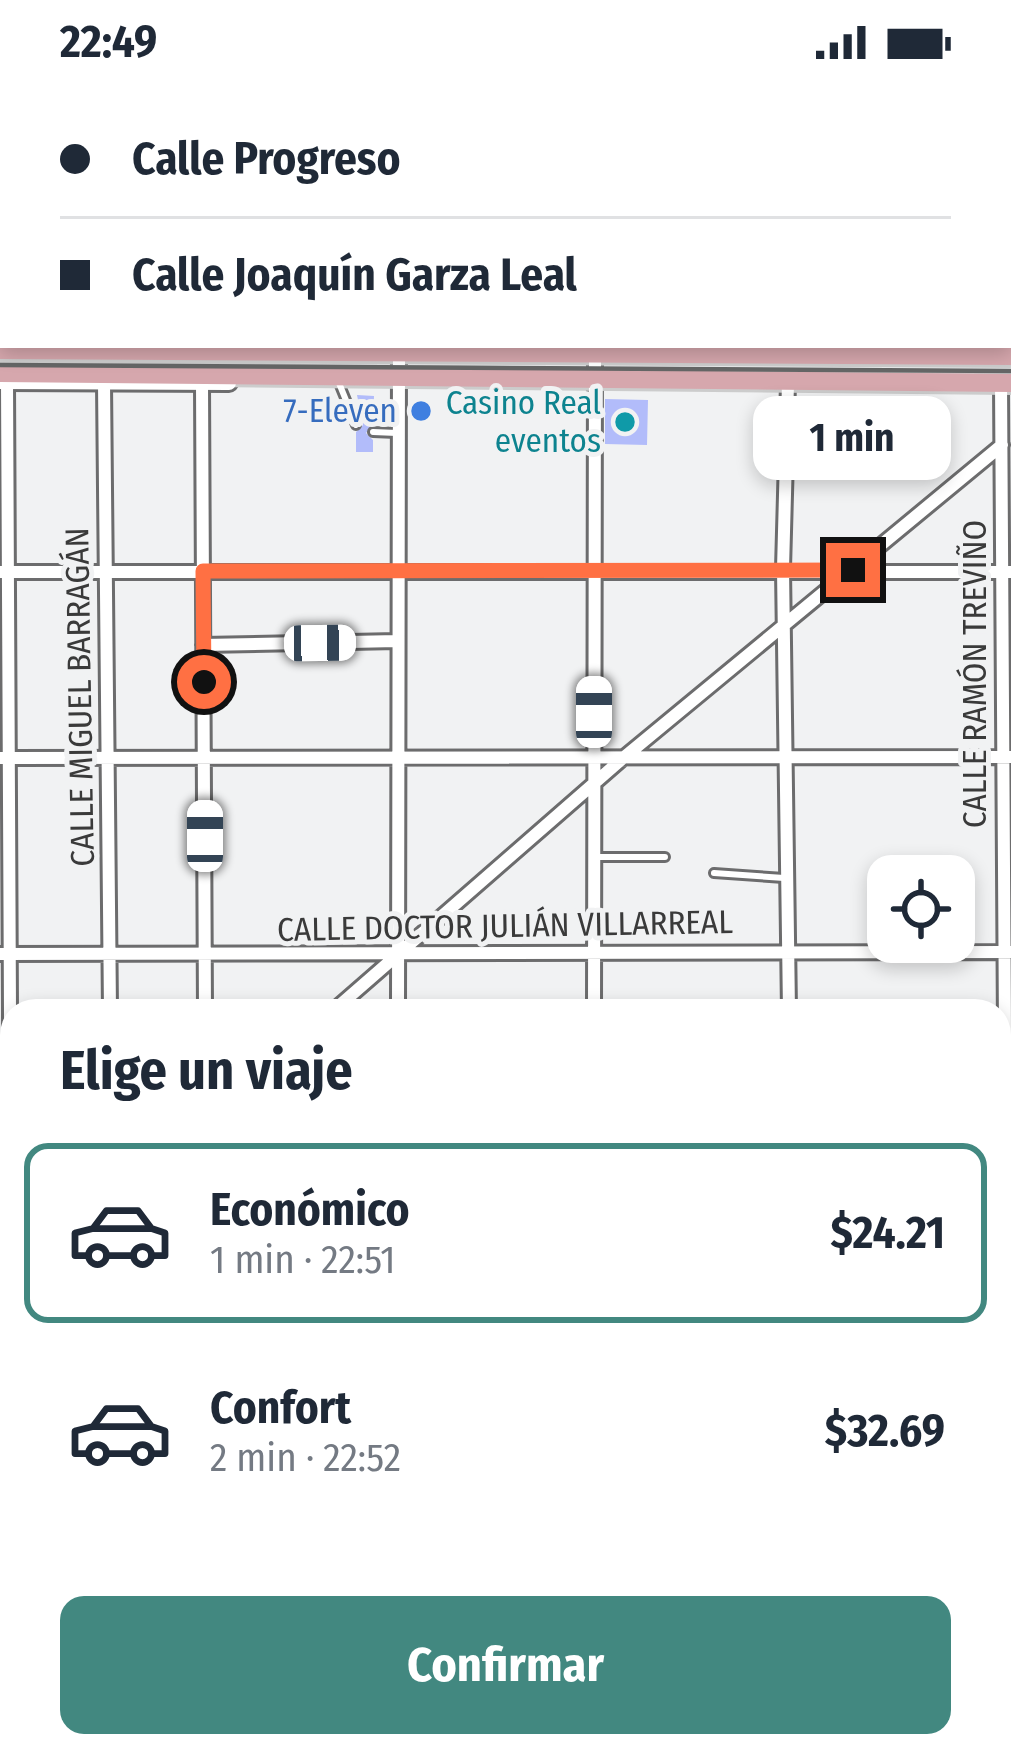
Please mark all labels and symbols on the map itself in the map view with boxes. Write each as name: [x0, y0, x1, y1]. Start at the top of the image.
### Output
place label: Casino Real eventos: [446, 383, 601, 461]
place label: 7-Eleven: [283, 391, 397, 431]
callout: 1 min: [754, 396, 952, 480]
marker: 7-Eleven: [408, 398, 434, 424]
marker: Casino Real eventos: [612, 409, 638, 435]
street label: CALLE RAMÓN TREVIÑO: [955, 520, 995, 828]
street label: CALLE MIGUEL BARRAGÁN: [57, 527, 103, 867]
route end: [826, 543, 880, 597]
car: [284, 624, 356, 662]
route start: [177, 655, 231, 709]
car: [576, 676, 612, 748]
car: [187, 800, 223, 872]
street label: CALLE DOCTOR JULIÁN VILLARREAL: [277, 902, 734, 950]

